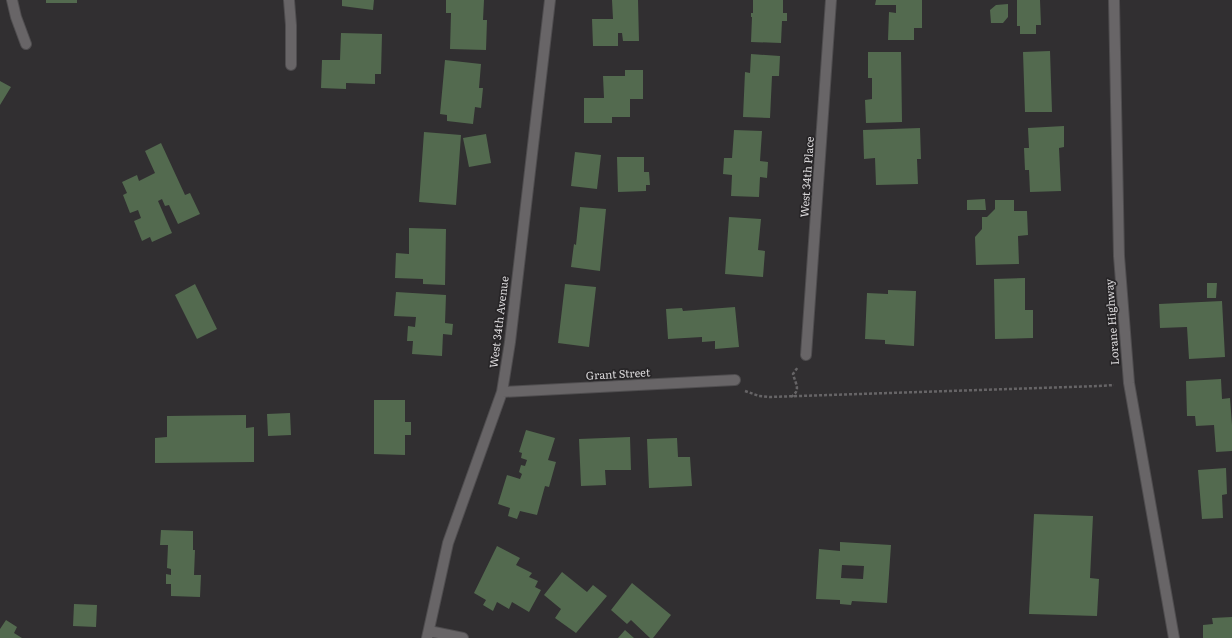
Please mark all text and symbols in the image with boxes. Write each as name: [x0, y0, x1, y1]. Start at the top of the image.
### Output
street label: West 34th Place: [795, 136, 817, 218]
street label: West 34th Avenue: [484, 275, 512, 369]
street label: Lorane Highway: [1100, 278, 1122, 366]
street label: Grant Street: [585, 363, 651, 383]

